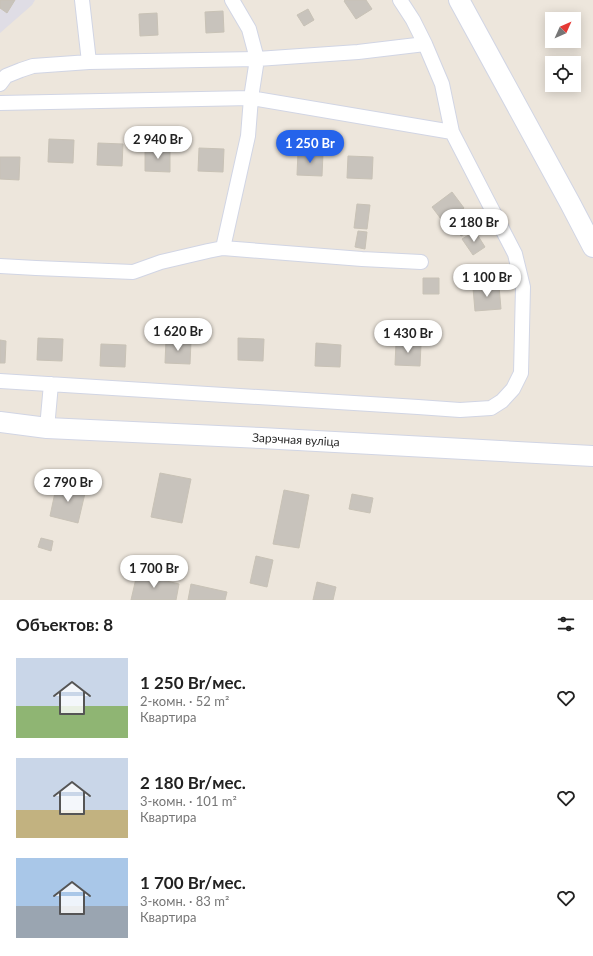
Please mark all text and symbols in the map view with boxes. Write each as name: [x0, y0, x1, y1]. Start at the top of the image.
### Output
north arrow: [545, 12, 581, 48]
map controls: [545, 12, 581, 92]
button: locate: [545, 56, 581, 92]
pin: 2 940 Br: [117, 126, 199, 160]
pin: 1 250 Br: [269, 130, 351, 164]
text: 2 940 Br: [133, 131, 183, 147]
text: 1 250 Br: [285, 135, 335, 151]
pin: 2 180 Br: [433, 209, 515, 243]
text: 2 180 Br: [449, 214, 499, 230]
pin: 1 100 Br: [446, 264, 528, 298]
text: 1 100 Br: [462, 269, 512, 285]
pin: 1 620 Br: [137, 318, 219, 352]
pin: 1 430 Br: [367, 320, 449, 354]
text: 1 620 Br: [153, 323, 203, 339]
text: 1 430 Br: [383, 325, 433, 341]
street label: Зарэчная вуліца: [252, 430, 340, 449]
pin: 2 790 Br: [27, 469, 109, 503]
text: 2 790 Br: [43, 474, 93, 490]
pin: 1 700 Br: [113, 555, 195, 589]
text: 1 700 Br: [129, 560, 179, 576]
icon: filters: [555, 613, 577, 635]
text: Объектов: 8: [16, 614, 113, 635]
text: 1 250 Br/мес.: [140, 672, 246, 693]
icon: home: [48, 674, 96, 722]
icon: heart: [555, 687, 577, 709]
text: 2-комн. · 52 m²: [140, 693, 229, 709]
text: Квартира: [140, 709, 196, 725]
text: 2 180 Br/мес.: [140, 772, 246, 793]
icon: home: [48, 774, 96, 822]
icon: heart: [555, 787, 577, 809]
text: 3-комн. · 101 m²: [140, 793, 237, 809]
text: Квартира: [140, 809, 196, 825]
text: 1 700 Br/мес.: [140, 872, 246, 893]
icon: home: [48, 874, 96, 922]
icon: heart: [555, 887, 577, 909]
text: 3-комн. · 83 m²: [140, 893, 229, 909]
text: Квартира: [140, 909, 196, 925]

